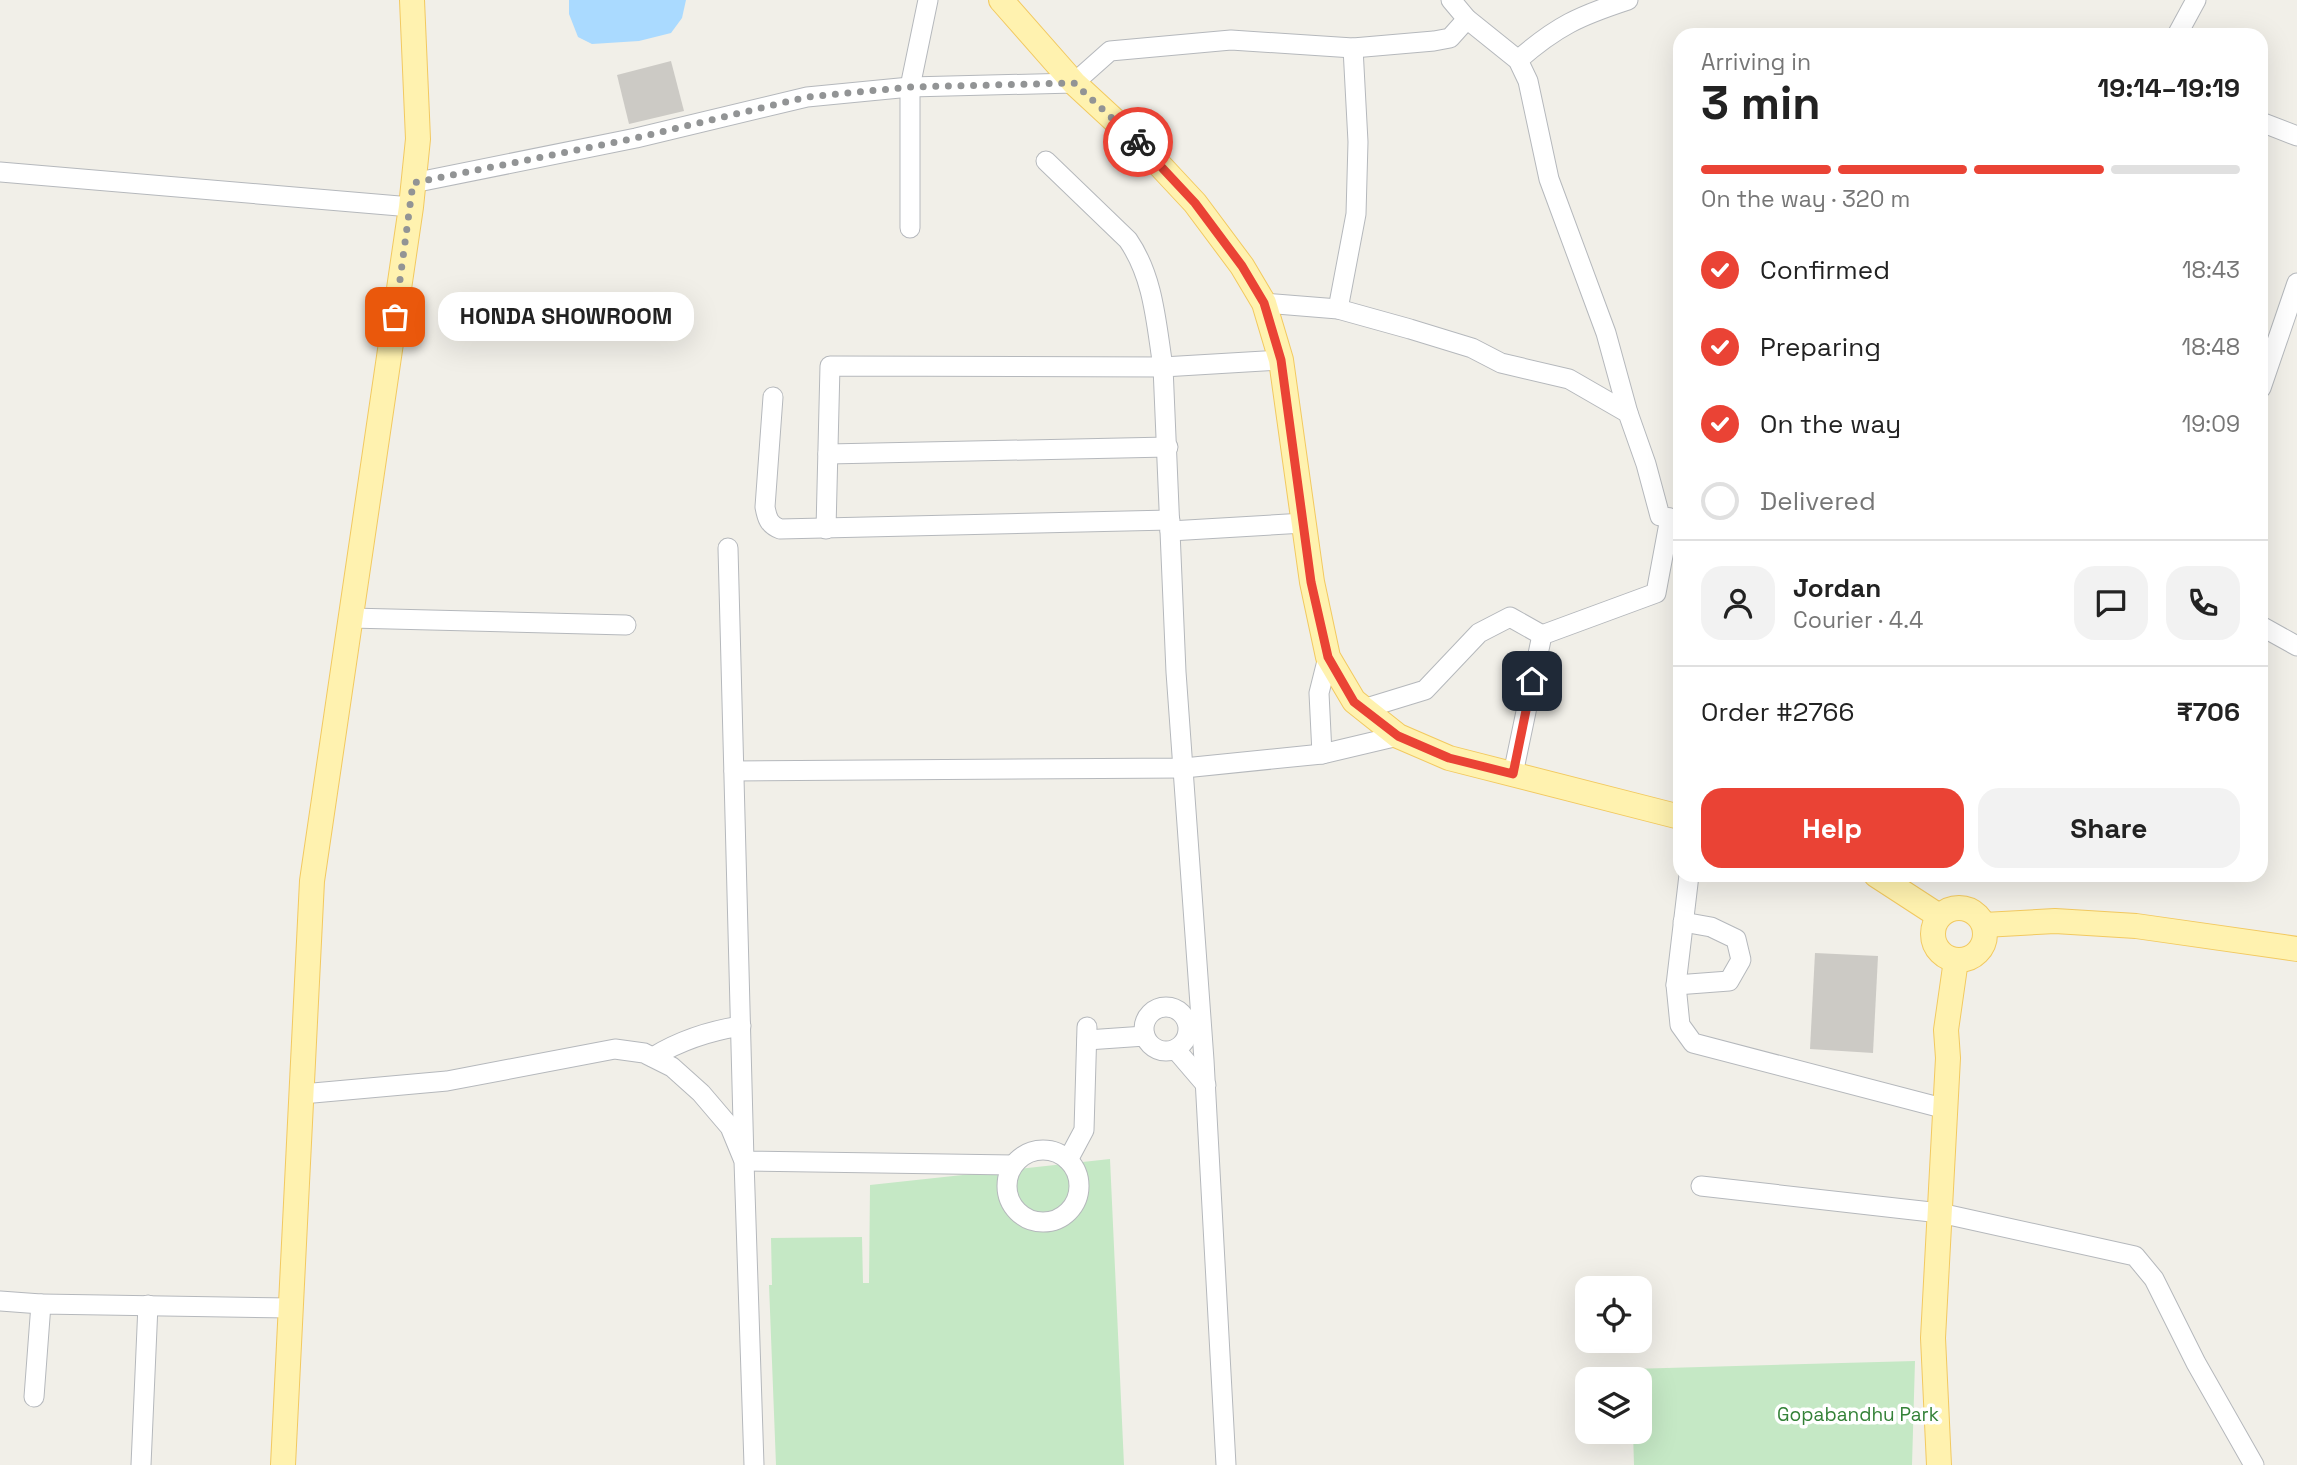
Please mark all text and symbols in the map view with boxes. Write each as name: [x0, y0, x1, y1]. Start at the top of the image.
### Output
text: Arriving in: [1701, 47, 1811, 77]
text: 19:14–19:19: [2098, 71, 2240, 105]
text: 3 min: [1701, 74, 1821, 132]
courier: [1103, 107, 1173, 177]
icon: bike: [1119, 123, 1157, 161]
text: On the way · 320 m: [1701, 184, 1910, 214]
icon: check: [1701, 251, 1739, 289]
text: Confirmed: [1760, 253, 1890, 287]
text: 18:43: [2182, 255, 2240, 285]
pin: [365, 287, 425, 347]
callout: HONDA SHOWROOM: [437, 292, 692, 342]
icon: bag: [376, 298, 414, 336]
text: HONDA SHOWROOM: [460, 301, 672, 331]
icon: check: [1701, 328, 1739, 366]
text: Preparing: [1760, 330, 1881, 364]
text: 18:48: [2182, 332, 2240, 362]
icon: check: [1701, 405, 1739, 443]
text: On the way: [1760, 407, 1901, 441]
text: 19:09: [2182, 409, 2240, 439]
text: Delivered: [1760, 484, 1876, 518]
button: person: [1701, 566, 1775, 640]
button: chat: [2074, 566, 2148, 640]
button: phone: [2166, 566, 2240, 640]
text: Jordan: [1793, 571, 1881, 605]
text: Courier · 4.4: [1793, 605, 1923, 635]
pin: [1502, 651, 1562, 711]
icon: home: [1513, 662, 1551, 700]
text: Order #2766: [1701, 695, 1854, 729]
text: ₹706: [2177, 695, 2240, 729]
button: Help: [1701, 788, 1964, 868]
button: Share: [1978, 788, 2240, 868]
map controls: [1575, 1276, 1652, 1444]
button: locate: [1575, 1276, 1652, 1353]
button: layers: [1575, 1367, 1652, 1444]
park label: Gopabandhu Park: [1777, 1402, 1939, 1427]

